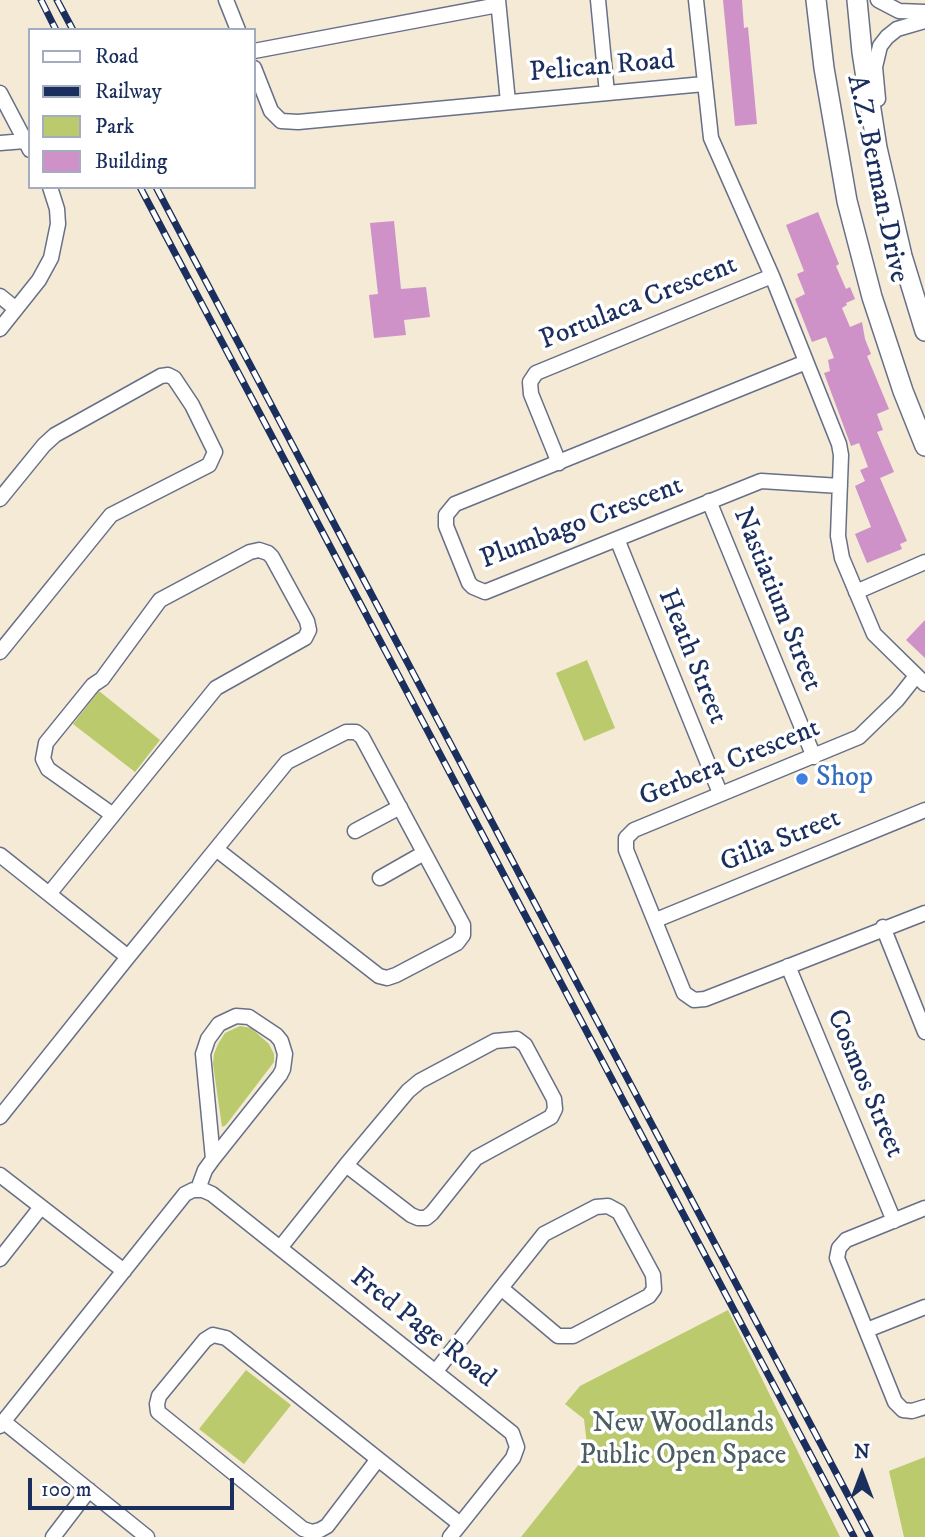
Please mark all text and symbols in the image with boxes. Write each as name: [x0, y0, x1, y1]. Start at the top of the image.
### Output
legend: [28, 28, 256, 189]
text: Road: [95, 44, 139, 70]
street label: Pelican Road: [528, 45, 676, 91]
street label: A.Z. Berman Drive: [838, 72, 914, 286]
text: Railway: [95, 79, 162, 105]
text: Park: [95, 114, 134, 140]
text: Building: [95, 149, 167, 175]
street label: Portulaca Crescent: [536, 249, 742, 359]
street label: Plumbago Crescent: [476, 470, 688, 578]
street label: Nastiatium Street: [724, 504, 828, 696]
street label: Heath Street: [649, 585, 733, 729]
street label: Gerbera Crescent: [635, 713, 825, 815]
place label: Shop: [816, 762, 873, 796]
marker: Shop: [794, 771, 810, 787]
street label: Gilia Street: [716, 803, 846, 881]
street label: Cosmos Street: [818, 1005, 910, 1163]
street label: Fred Page Road: [343, 1262, 501, 1396]
park label: New Woodlands Public Open Space: [580, 1408, 786, 1474]
north arrow: [827, 1439, 897, 1509]
text: N: [854, 1441, 870, 1464]
scale bar: [32, 1464, 238, 1508]
text: 100 m: [41, 1477, 92, 1503]

